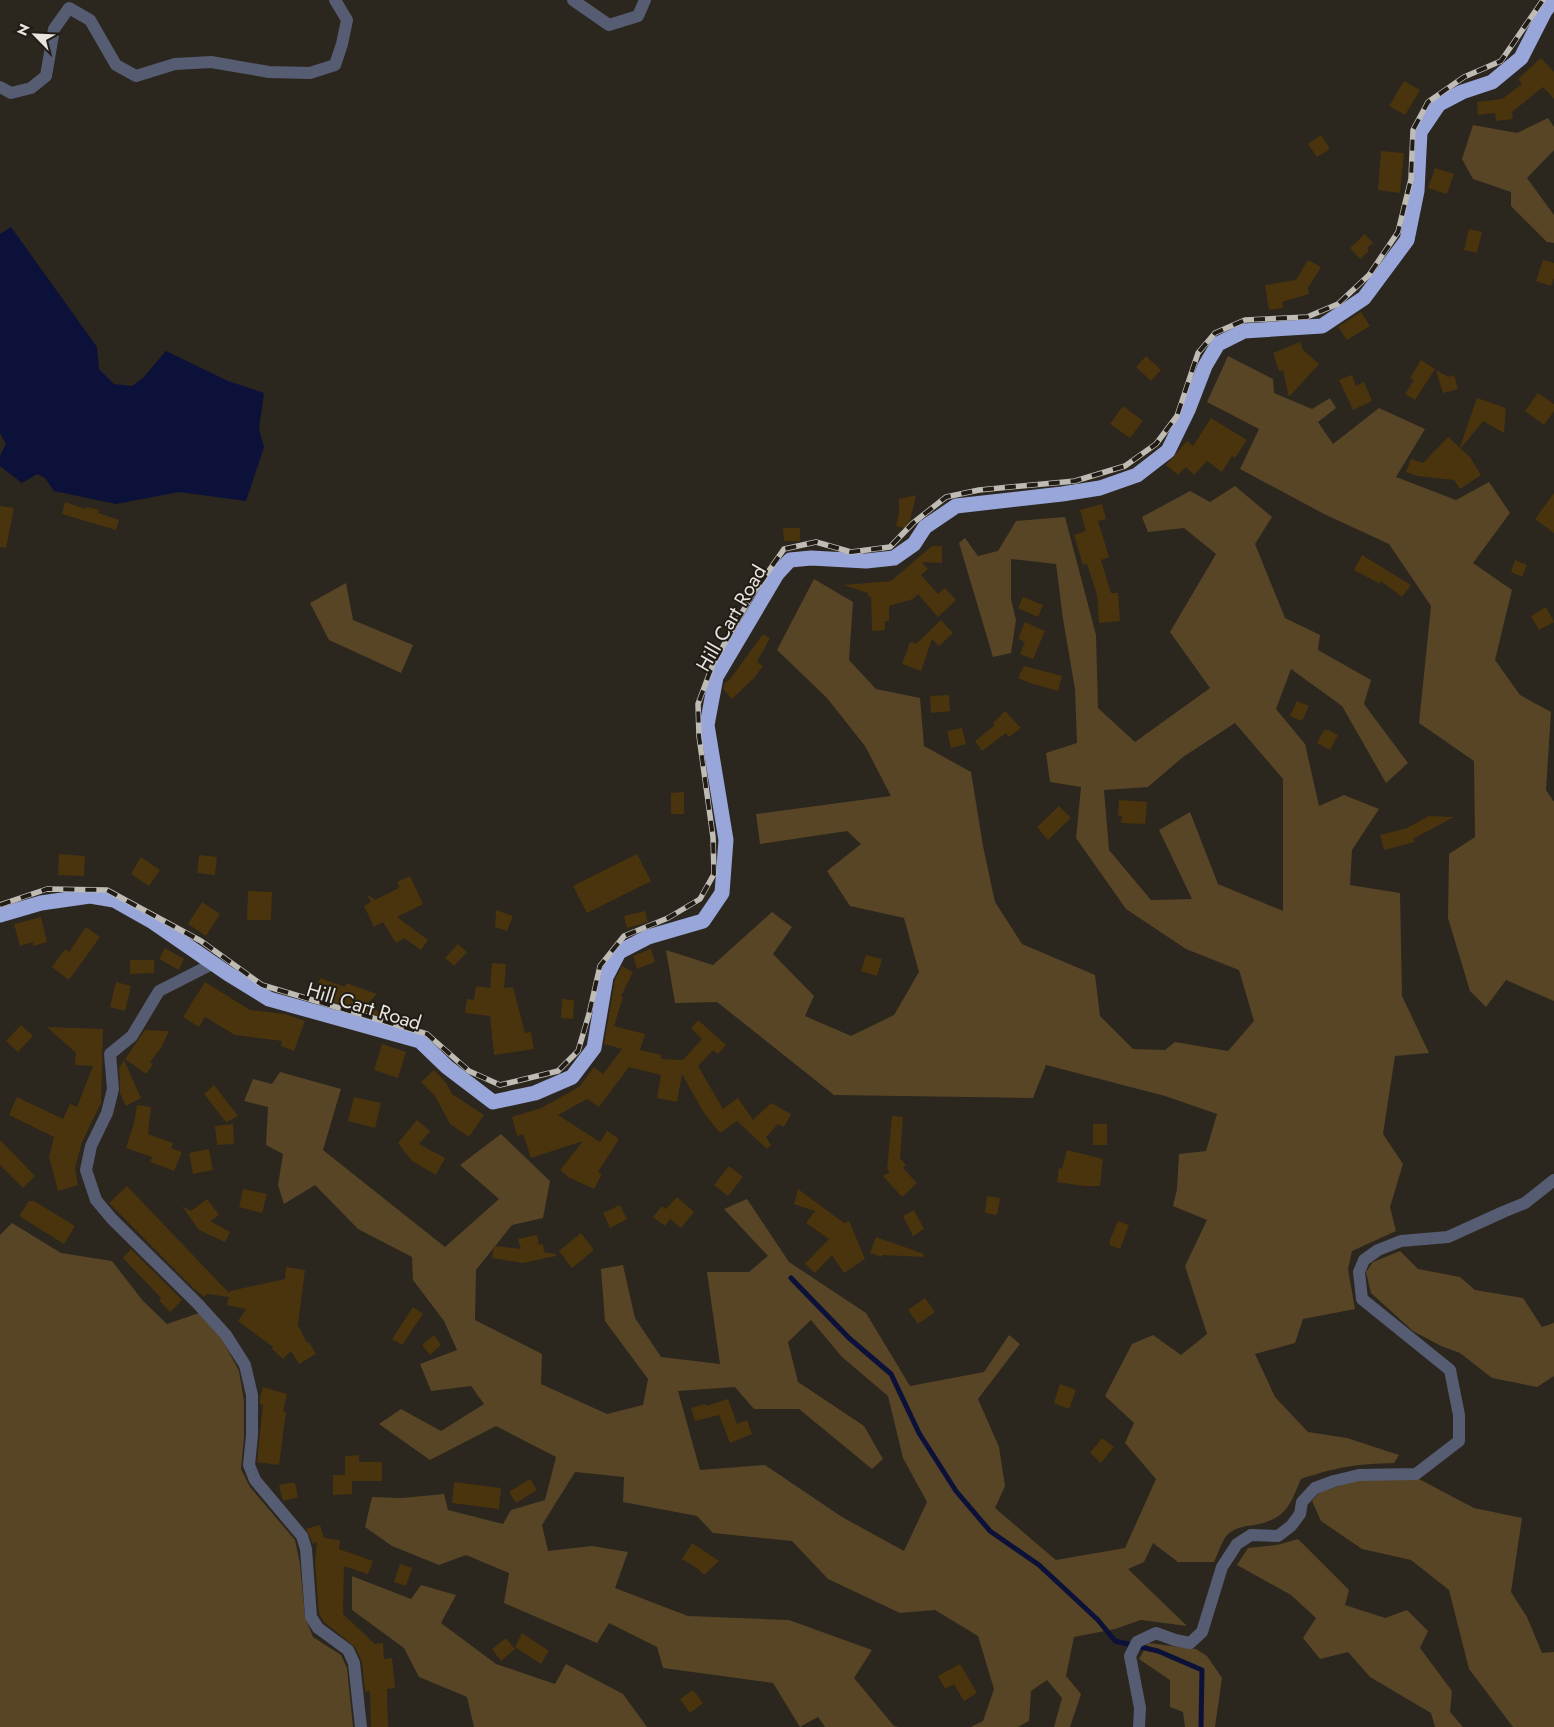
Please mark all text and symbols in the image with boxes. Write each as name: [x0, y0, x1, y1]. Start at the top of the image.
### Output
north arrow: [10, 10, 60, 60]
text: N: [12, 21, 35, 39]
street label: Hill Cart Road: [689, 560, 774, 677]
street label: Hill Cart Road: [303, 975, 425, 1038]

